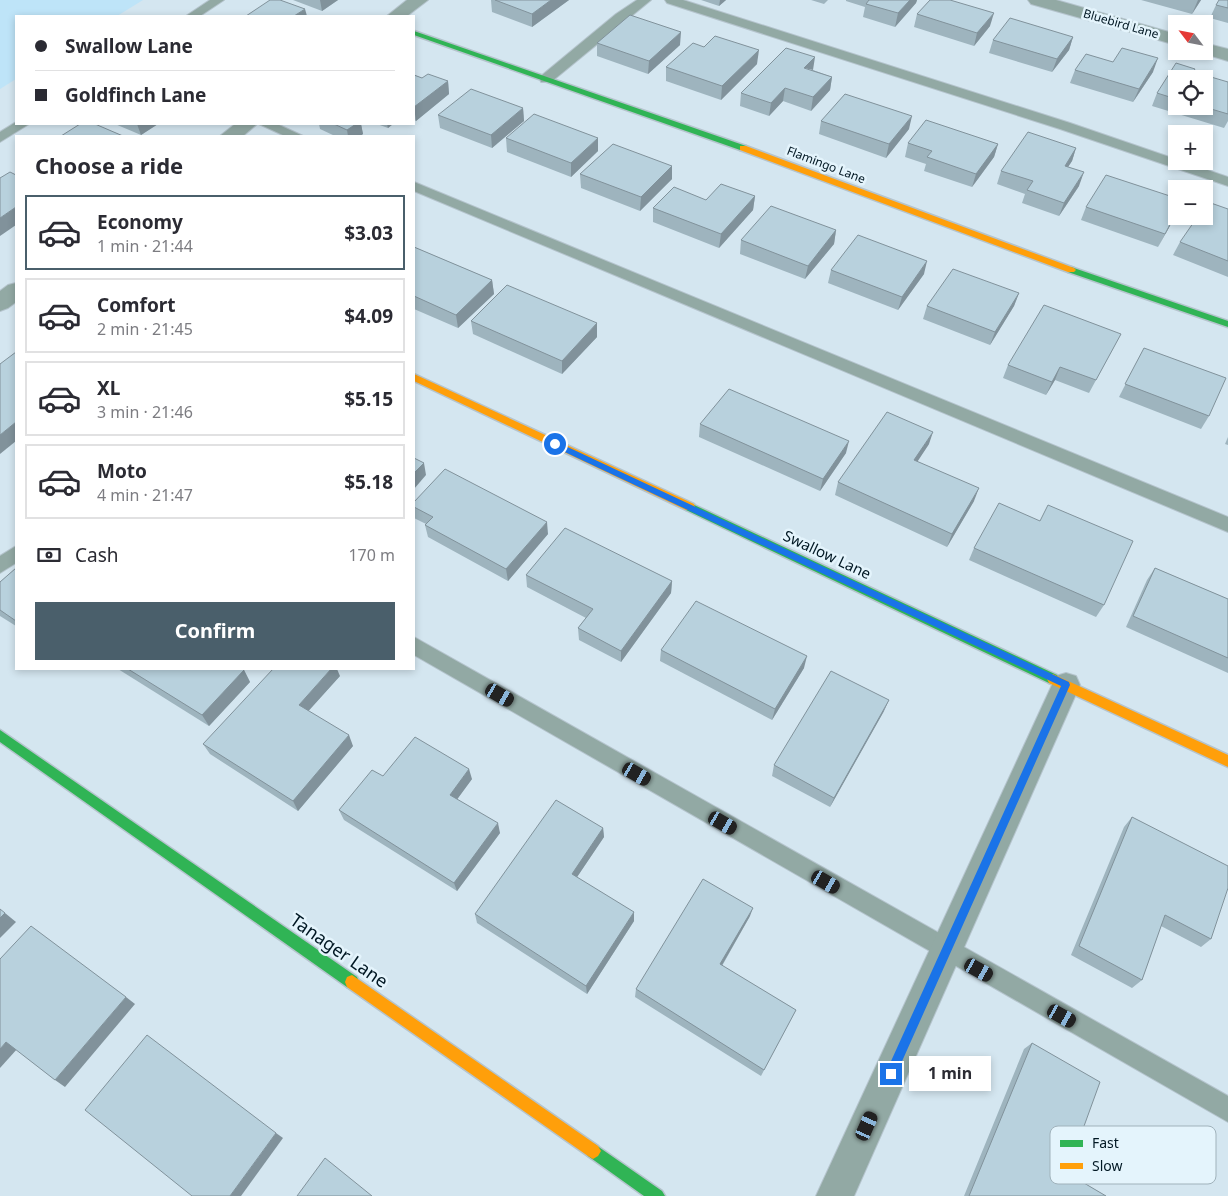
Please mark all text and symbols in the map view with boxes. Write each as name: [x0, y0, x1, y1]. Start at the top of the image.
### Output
street label: Bluebird Lane: [1081, 5, 1161, 42]
north arrow: [1168, 15, 1212, 60]
map controls: [1168, 15, 1213, 225]
text: Swallow Lane: [65, 33, 193, 59]
button: locate: [1168, 70, 1213, 115]
text: Goldfinch Lane: [65, 82, 206, 108]
button: +: [1168, 125, 1213, 170]
street label: Flamingo Lane: [784, 142, 868, 187]
text: Choose a ride: [35, 150, 183, 180]
button: −: [1168, 180, 1213, 225]
text: Economy: [97, 209, 183, 235]
icon: car: [37, 210, 82, 255]
text: $3.03: [344, 220, 393, 246]
text: 1 min · 21:44: [97, 235, 193, 257]
text: Comfort: [97, 292, 176, 318]
icon: car: [37, 293, 82, 338]
text: $4.09: [344, 303, 393, 329]
text: 2 min · 21:45: [97, 318, 193, 340]
text: XL: [97, 375, 120, 401]
icon: car: [37, 376, 82, 421]
text: $5.15: [344, 386, 393, 412]
text: 3 min · 21:46: [97, 401, 193, 423]
route start: [544, 433, 566, 455]
text: Moto: [97, 458, 147, 484]
icon: car: [37, 459, 82, 504]
text: $5.18: [344, 469, 393, 495]
text: 4 min · 21:47: [97, 484, 193, 506]
street label: Swallow Lane: [780, 525, 875, 583]
icon: cash: [35, 541, 63, 569]
text: Cash: [75, 542, 119, 568]
text: 170 m: [348, 544, 395, 566]
button: Confirm: [35, 602, 395, 660]
car: [483, 681, 516, 709]
car: [620, 760, 653, 788]
car: [706, 809, 739, 837]
car: [809, 868, 842, 896]
street label: Tanager Lane: [286, 908, 393, 993]
car: [962, 956, 995, 984]
car: [1045, 1002, 1078, 1030]
callout: 1 min: [908, 1056, 991, 1092]
text: 1 min: [928, 1062, 972, 1084]
route end: [880, 1063, 902, 1085]
car: [854, 1109, 879, 1143]
legend: [1050, 1126, 1216, 1184]
text: Fast: [1092, 1133, 1119, 1152]
text: Slow: [1092, 1156, 1123, 1175]

